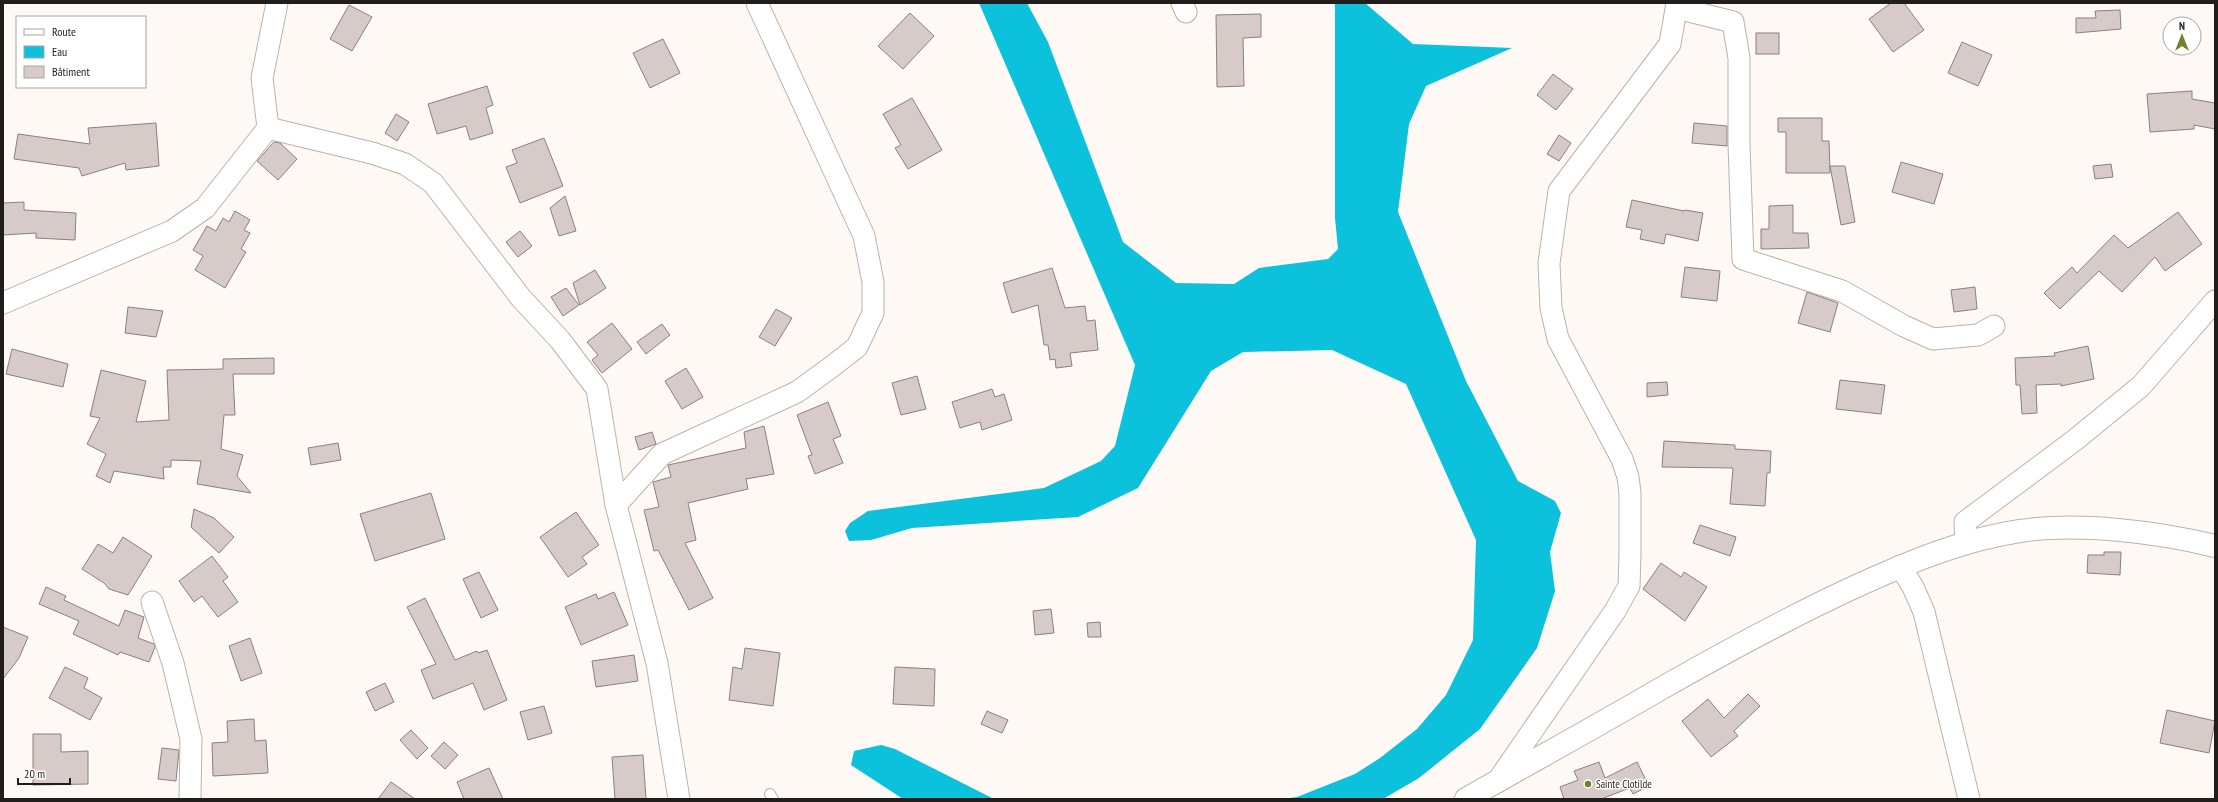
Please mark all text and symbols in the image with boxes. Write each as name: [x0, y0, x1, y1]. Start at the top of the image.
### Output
legend: [16, 16, 146, 88]
north arrow: [2162, 16, 2202, 56]
text: N: [2179, 19, 2185, 33]
text: Route: [52, 24, 76, 39]
text: Eau: [52, 44, 67, 59]
text: Bâtiment: [52, 64, 90, 79]
scale bar: [18, 760, 70, 786]
text: 20 m: [24, 766, 45, 781]
place label: Sainte Clotilde: [1596, 777, 1652, 791]
marker: Sainte Clotilde: [1583, 779, 1593, 789]

